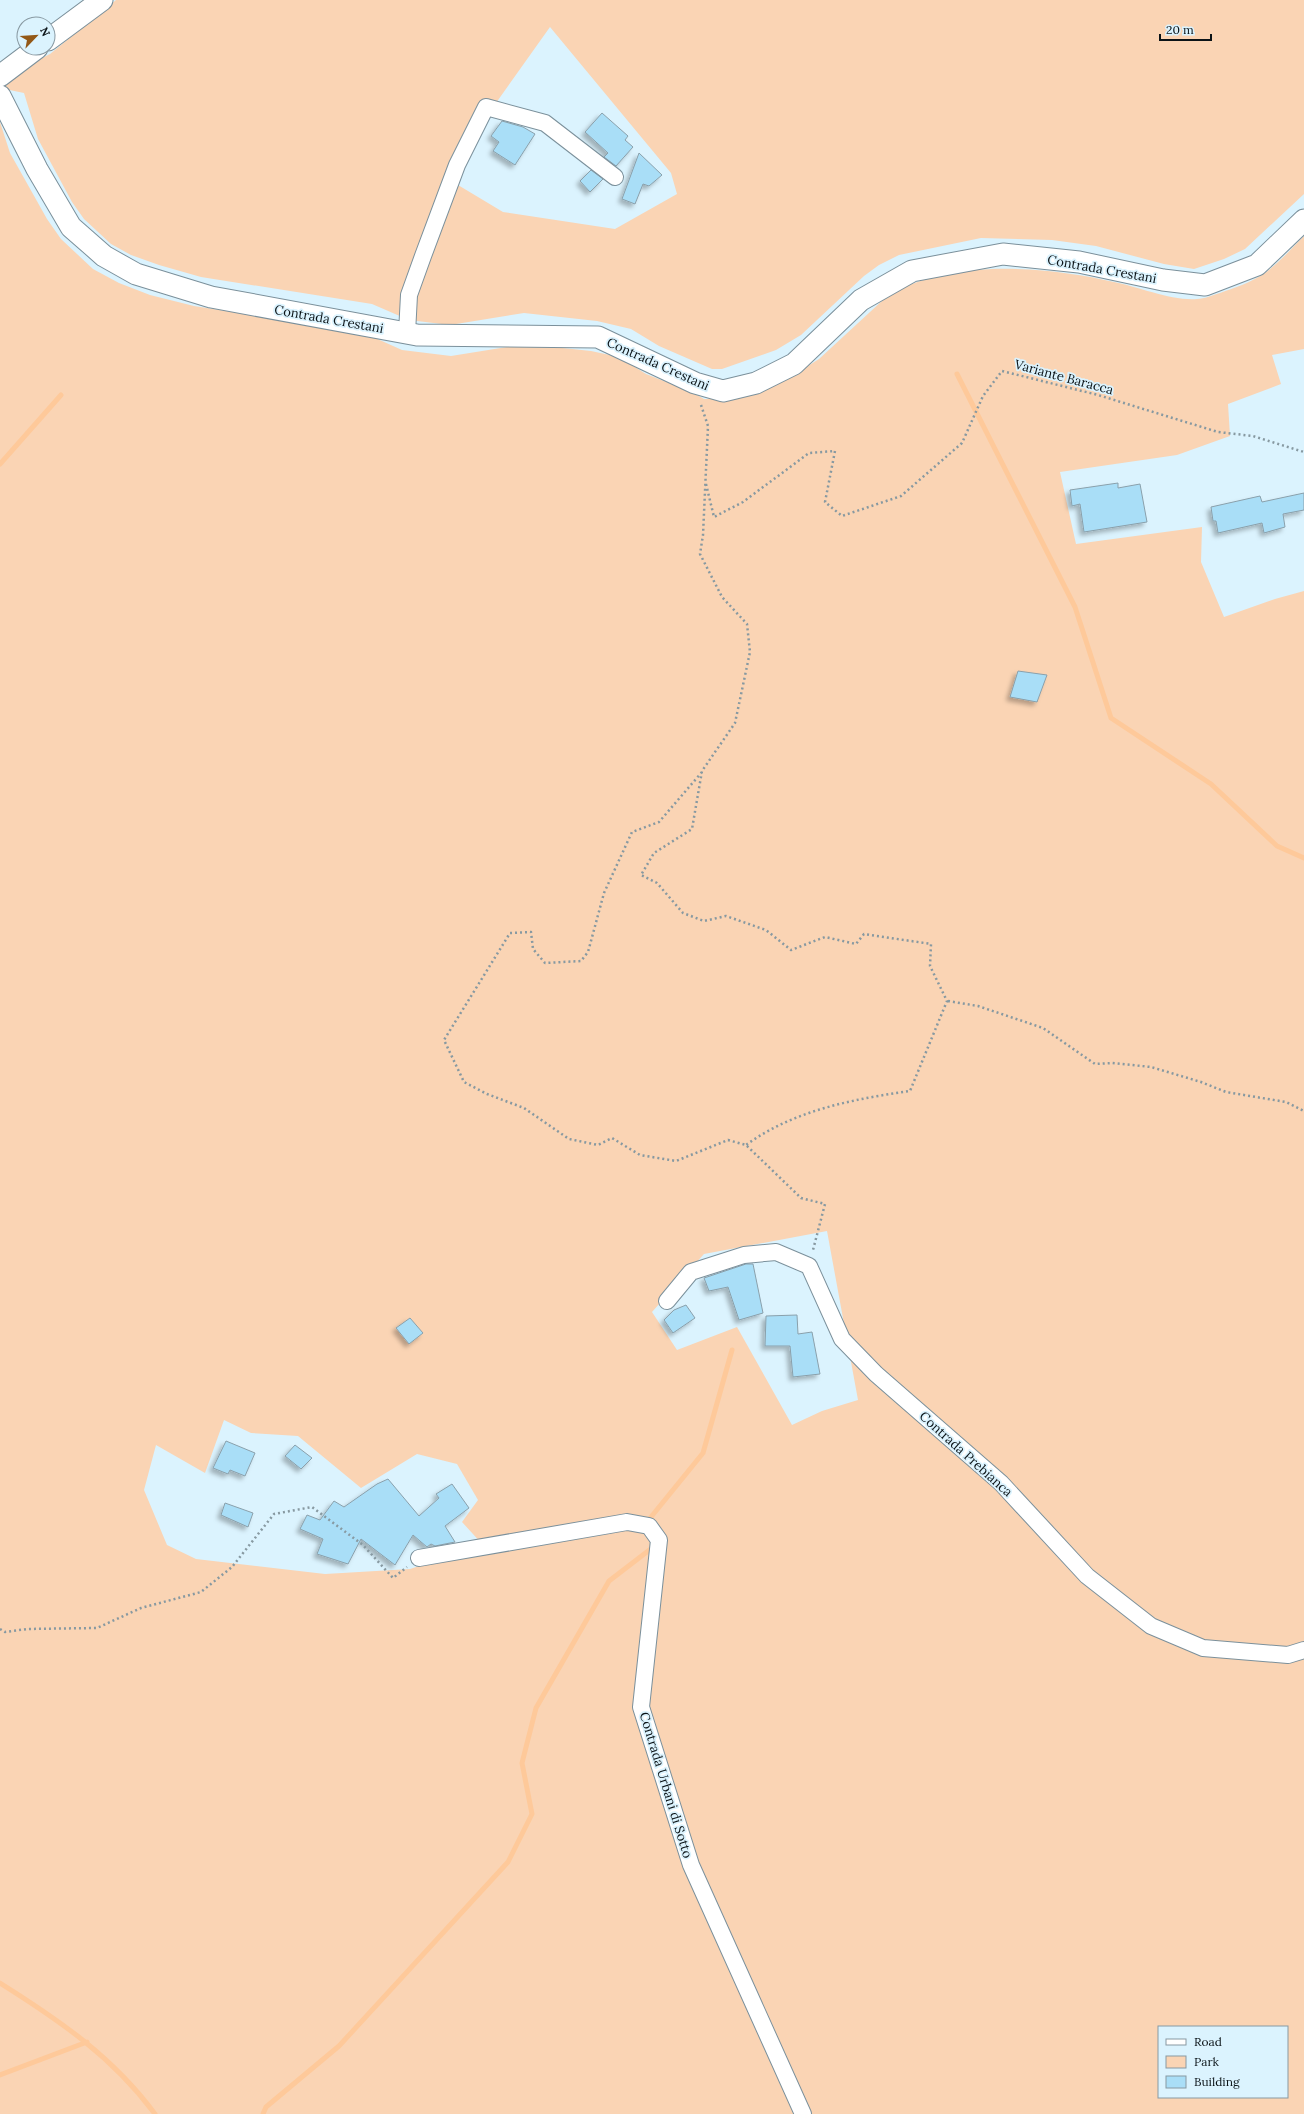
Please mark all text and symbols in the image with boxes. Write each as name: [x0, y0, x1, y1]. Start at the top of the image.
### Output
north arrow: [16, 16, 56, 56]
scale bar: [1160, 16, 1211, 42]
text: 20 m: [1166, 22, 1194, 37]
text: N: [37, 25, 53, 39]
street label: Contrada Crestani: [1046, 251, 1158, 287]
street label: Contrada Crestani: [273, 301, 385, 337]
street label: Contrada Crestani: [604, 334, 712, 394]
street label: Variante Baracca: [1012, 355, 1116, 398]
street label: Contrada Prebianca: [916, 1408, 1016, 1500]
street label: Contrada Urbani di Sotto: [636, 1710, 696, 1860]
legend: [1158, 2026, 1288, 2098]
text: Road: [1194, 2034, 1222, 2049]
text: Park: [1194, 2054, 1220, 2069]
text: Building: [1194, 2074, 1240, 2089]

